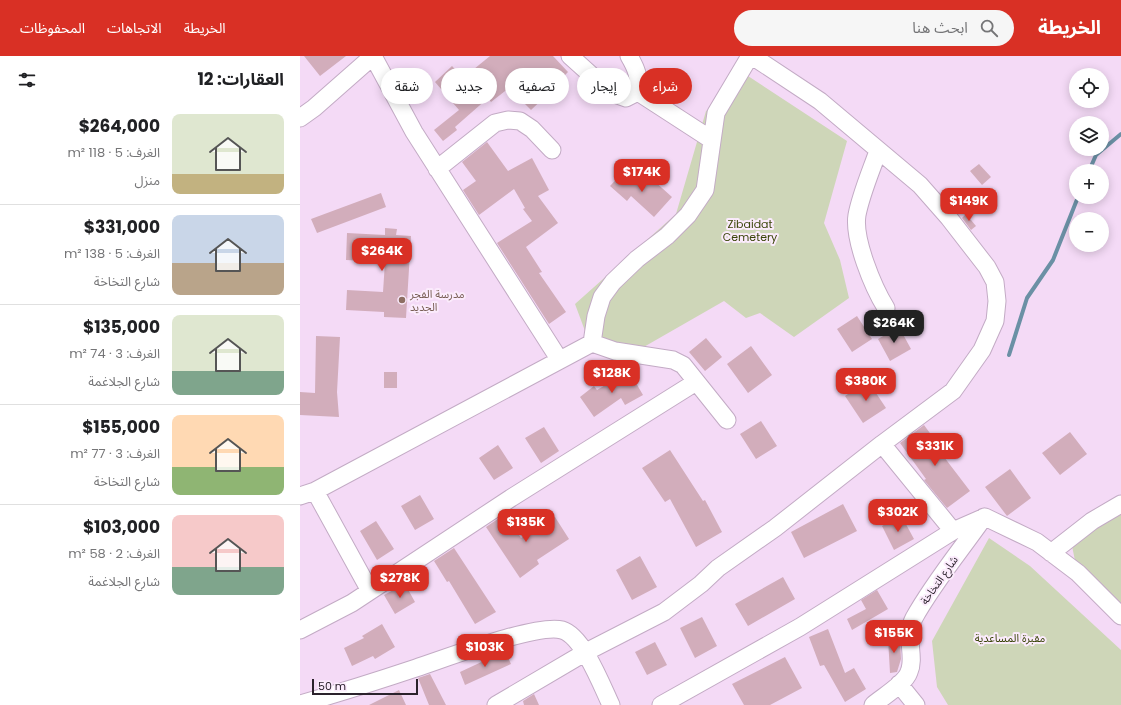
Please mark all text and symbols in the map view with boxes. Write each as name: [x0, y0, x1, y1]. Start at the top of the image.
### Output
search box: [734, 10, 1014, 46]
text: الخريطة: [1038, 14, 1101, 41]
text: ابحث هنا: [912, 17, 968, 38]
icon: search: [978, 17, 1000, 39]
text: المحفوظات: [20, 18, 85, 38]
text: الاتجاهات: [107, 18, 162, 38]
text: الخريطة: [184, 18, 226, 38]
text: العقارات: 12: [197, 67, 284, 91]
chip: شقة: [381, 68, 433, 104]
chip: جديد: [441, 68, 497, 104]
chip: تصفية: [505, 68, 569, 104]
chip: إيجار: [577, 68, 631, 104]
chip: شراء: [639, 68, 692, 104]
map controls: [1069, 68, 1109, 252]
button: locate: [1069, 68, 1109, 108]
icon: filters: [16, 69, 38, 91]
text: $264,000: [79, 114, 160, 138]
button: layers: [1069, 116, 1109, 156]
icon: home: [204, 130, 252, 178]
text: الغرف: 5 · 118 m²: [67, 143, 160, 162]
pin: $174K: [614, 159, 670, 193]
text: $174K: [623, 162, 661, 181]
button: +: [1069, 164, 1109, 204]
text: منزل: [135, 171, 160, 190]
pin: $149K: [941, 188, 997, 222]
text: $149K: [949, 191, 989, 210]
button: −: [1069, 212, 1109, 252]
text: $331,000: [84, 215, 160, 239]
park label: Zibaidat Cemetery: [723, 216, 778, 245]
icon: home: [204, 231, 252, 279]
pin: $264K: [354, 238, 410, 272]
text: $264K: [361, 241, 403, 260]
text: الغرف: 5 · 138 m²: [64, 244, 160, 263]
text: شارع التخاخة: [94, 272, 160, 291]
place label: مدرسة الفجر الجديد: [409, 286, 465, 315]
marker: مدرسة الفجر الجديد: [397, 295, 407, 305]
pin: $264K: [866, 310, 922, 344]
text: $264K: [873, 313, 915, 332]
text: $135,000: [83, 315, 160, 339]
icon: home: [204, 331, 252, 379]
text: الغرف: 3 · 74 m²: [69, 344, 160, 363]
pin: $128K: [584, 360, 640, 394]
text: $128K: [593, 363, 631, 382]
pin: $380K: [838, 368, 894, 402]
text: $380K: [845, 371, 887, 390]
text: شارع الجلاغمة: [88, 372, 160, 391]
text: $155,000: [82, 415, 160, 439]
icon: home: [204, 431, 252, 479]
pin: $331K: [907, 433, 963, 467]
text: $331K: [916, 436, 954, 455]
text: الغرف: 3 · 77 m²: [70, 444, 160, 463]
text: شارع التخاخة: [94, 472, 160, 491]
pin: $302K: [870, 499, 926, 533]
text: $302K: [877, 502, 919, 521]
pin: $135K: [498, 509, 554, 543]
text: $135K: [507, 512, 545, 531]
text: $103,000: [83, 515, 160, 539]
icon: home: [204, 531, 252, 579]
text: الغرف: 2 · 58 m²: [68, 544, 160, 563]
street label: شارع التخاخة: [916, 552, 962, 608]
pin: $278K: [372, 565, 428, 599]
text: $278K: [380, 568, 420, 587]
text: شارع الجلاغمة: [88, 572, 160, 591]
pin: $155K: [866, 620, 922, 654]
text: $155K: [874, 623, 914, 642]
park label: مقبرة المساعدية: [975, 630, 1046, 646]
pin: $103K: [457, 634, 513, 668]
text: $103K: [466, 637, 504, 656]
scale bar: [312, 677, 418, 696]
text: 50 m: [318, 678, 346, 694]

